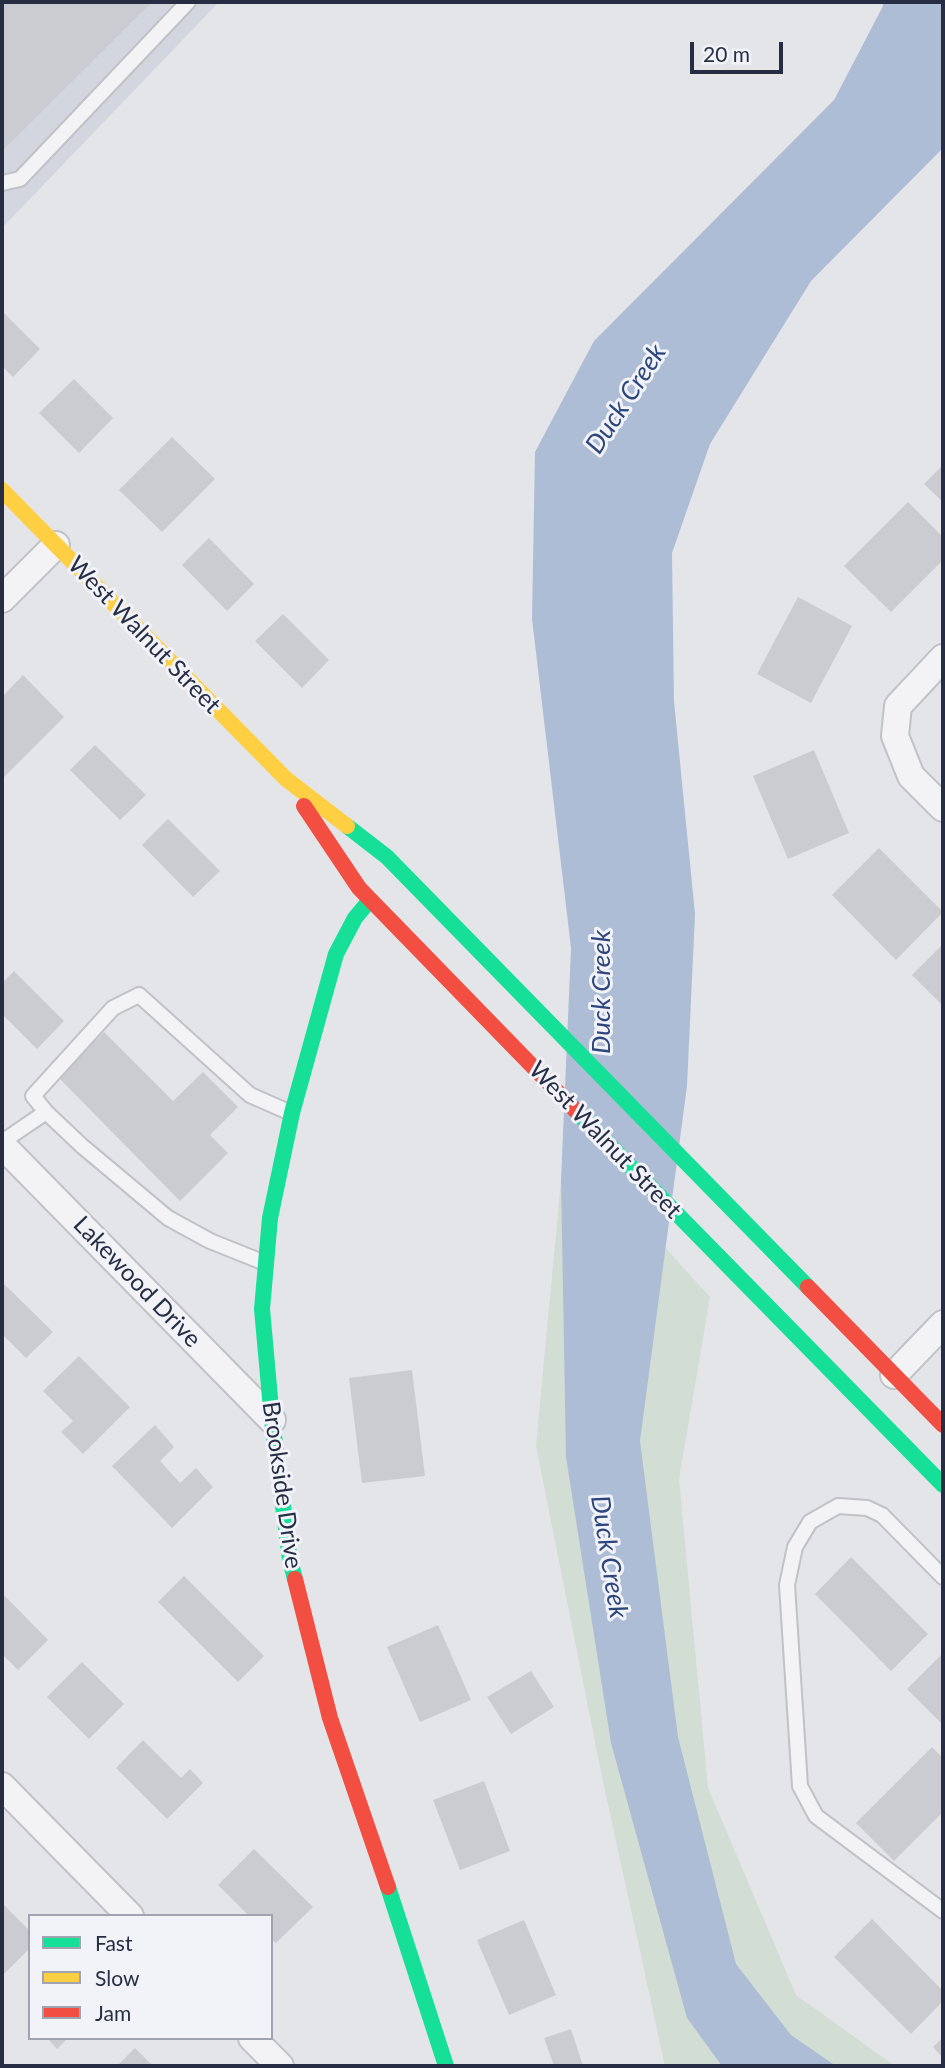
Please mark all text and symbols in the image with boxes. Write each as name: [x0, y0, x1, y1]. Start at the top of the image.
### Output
scale bar: [693, 28, 786, 72]
text: 20 m: [703, 41, 750, 66]
water label: Duck Creek: [579, 339, 673, 459]
street label: West Walnut Street: [62, 551, 226, 719]
water label: Duck Creek: [586, 930, 618, 1054]
street label: West Walnut Street: [523, 1056, 687, 1224]
street label: Lakewood Drive: [67, 1210, 207, 1354]
street label: Brookside Drive: [256, 1400, 308, 1570]
water label: Duck Creek: [584, 1493, 634, 1621]
legend: [28, 1914, 273, 2040]
text: Fast: [95, 1930, 132, 1955]
text: Slow: [95, 1965, 139, 1990]
text: Jam: [95, 2000, 131, 2025]

